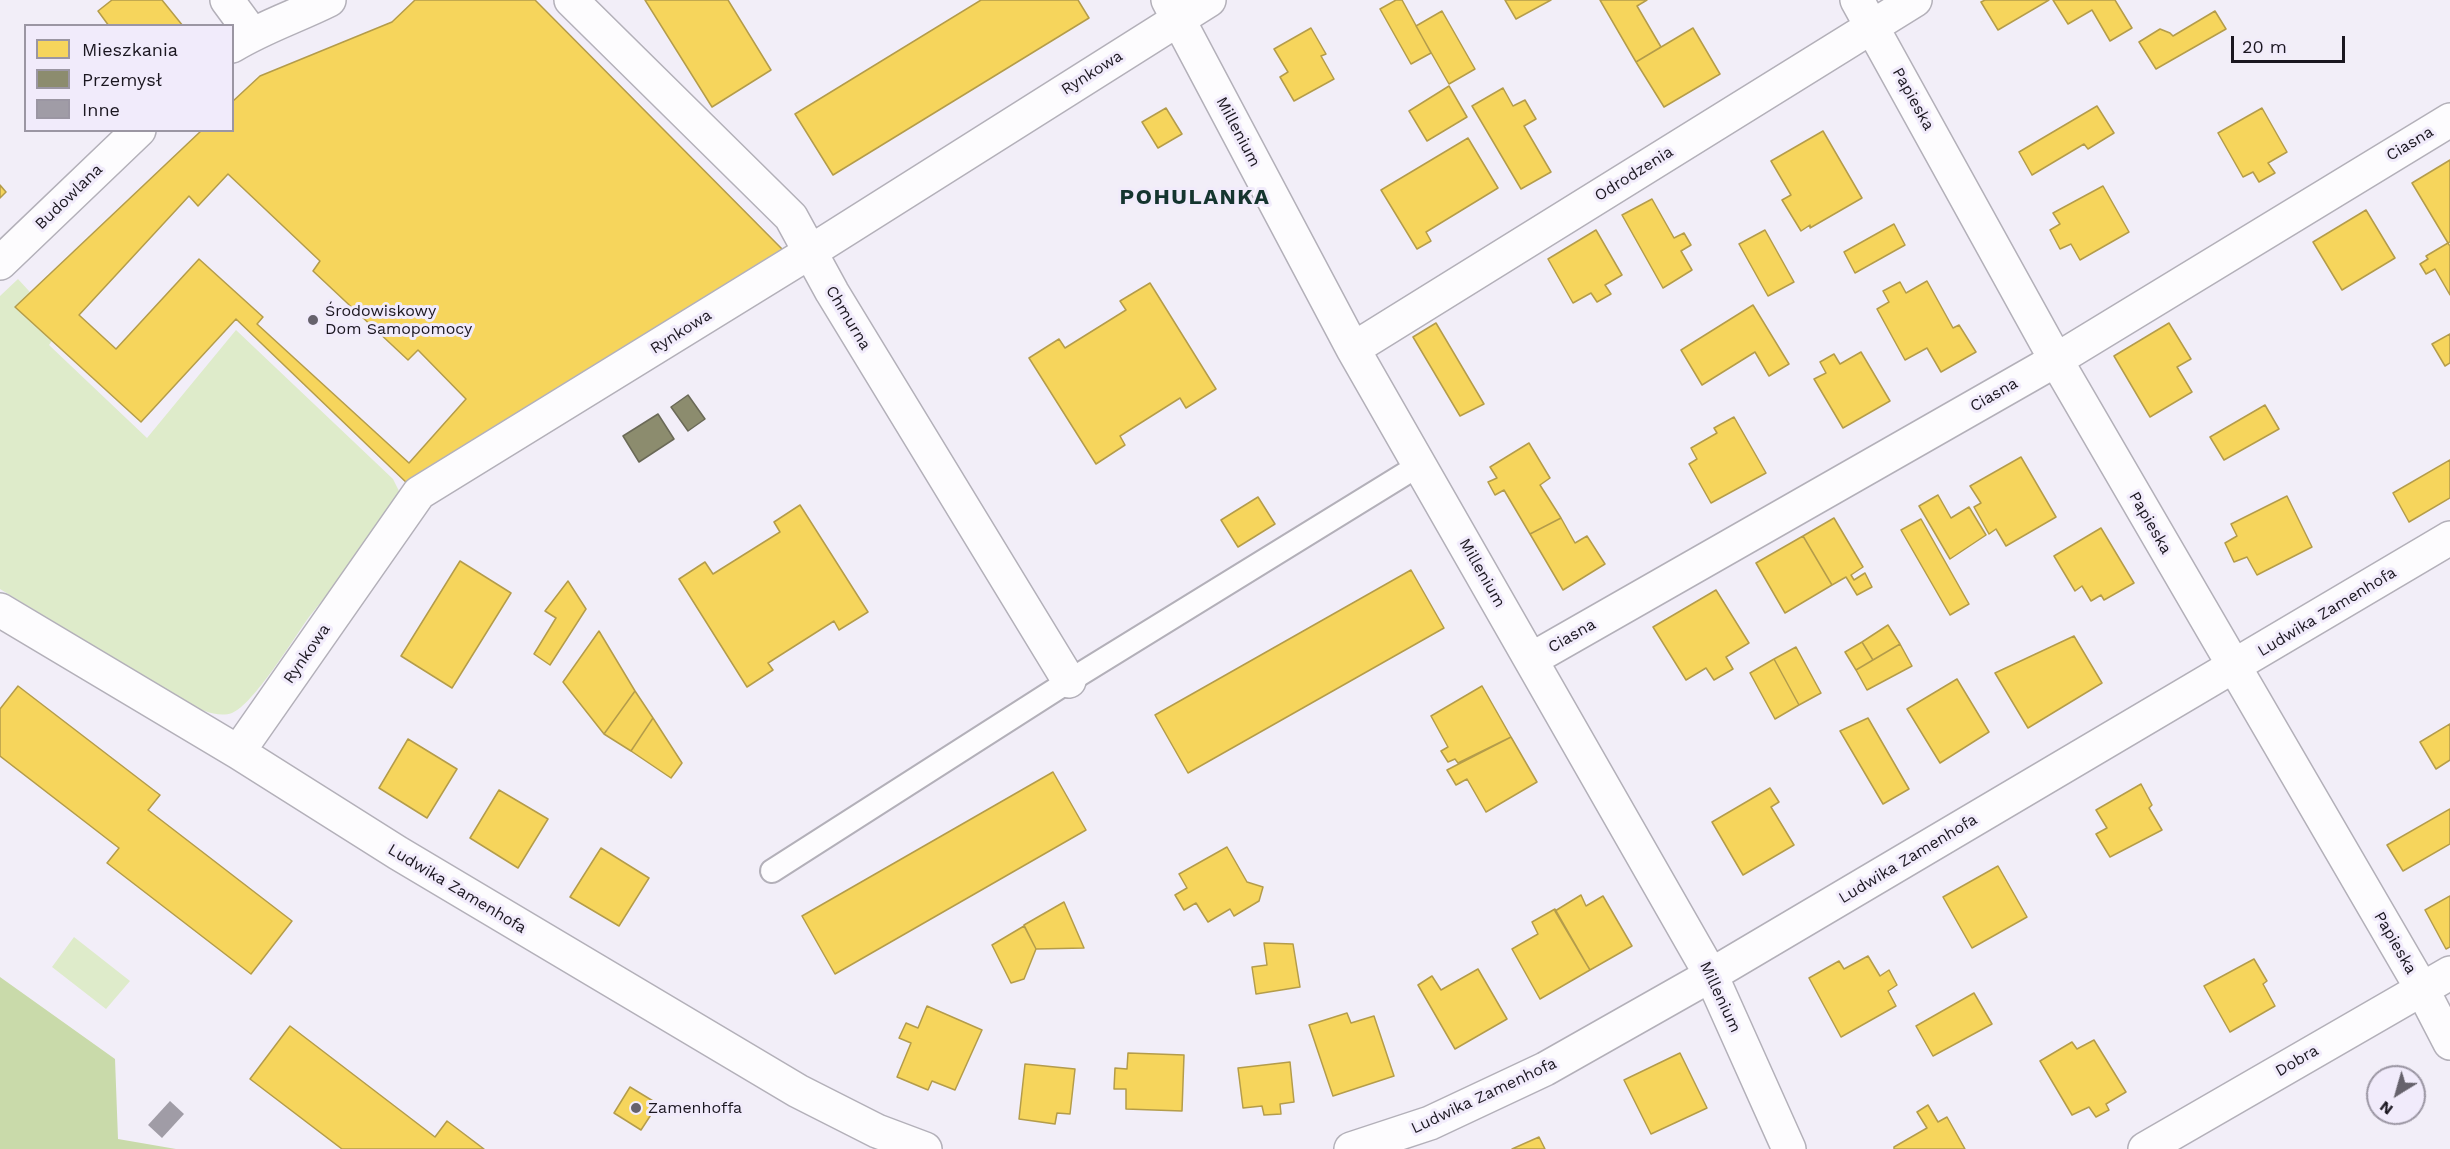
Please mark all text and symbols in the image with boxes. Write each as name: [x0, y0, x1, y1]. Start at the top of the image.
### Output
legend: [24, 24, 234, 132]
scale bar: [2234, 24, 2348, 62]
text: 20 m: [2242, 36, 2287, 57]
text: Mieszkania: [82, 39, 178, 60]
street label: Rynkowa: [1058, 47, 1126, 99]
street label: Papieska: [1888, 64, 1938, 134]
text: Przemysł: [82, 69, 162, 90]
street label: Millenium: [1212, 94, 1264, 170]
text: Inne: [82, 99, 120, 120]
street label: Ciasna: [2383, 122, 2437, 166]
street label: Odrodzenia: [1591, 142, 1677, 206]
street label: Budowlana: [31, 160, 107, 234]
district label: POHULANKA: [1120, 185, 1270, 211]
street label: Chmurna: [821, 282, 875, 354]
place label: Środowiskowy Dom Samopomocy: [325, 301, 472, 339]
street label: Rynkowa: [647, 306, 715, 358]
marker: Środowiskowy Dom Samopomocy: [306, 313, 320, 327]
street label: Ciasna: [1967, 374, 2021, 416]
street label: Papieska: [2125, 488, 2175, 558]
street label: Millenium: [1455, 535, 1509, 611]
street label: Ludwika Zamenhofa: [2254, 563, 2400, 661]
street label: Ciasna: [1545, 615, 1599, 657]
street label: Rynkowa: [279, 620, 335, 688]
street label: Ludwika Zamenhofa: [1835, 810, 1981, 908]
street label: Ludwika Zamenhofa: [384, 840, 530, 938]
street label: Papieska: [2370, 908, 2420, 978]
street label: Millenium: [1695, 958, 1745, 1036]
street label: Dobra: [2272, 1041, 2322, 1081]
street label: Ludwika Zamenhofa: [1408, 1054, 1560, 1138]
north arrow: [2366, 1065, 2426, 1125]
text: N: [2376, 1097, 2397, 1119]
place label: Zamenhoffa: [648, 1098, 742, 1118]
marker: Zamenhoffa: [629, 1101, 643, 1115]

